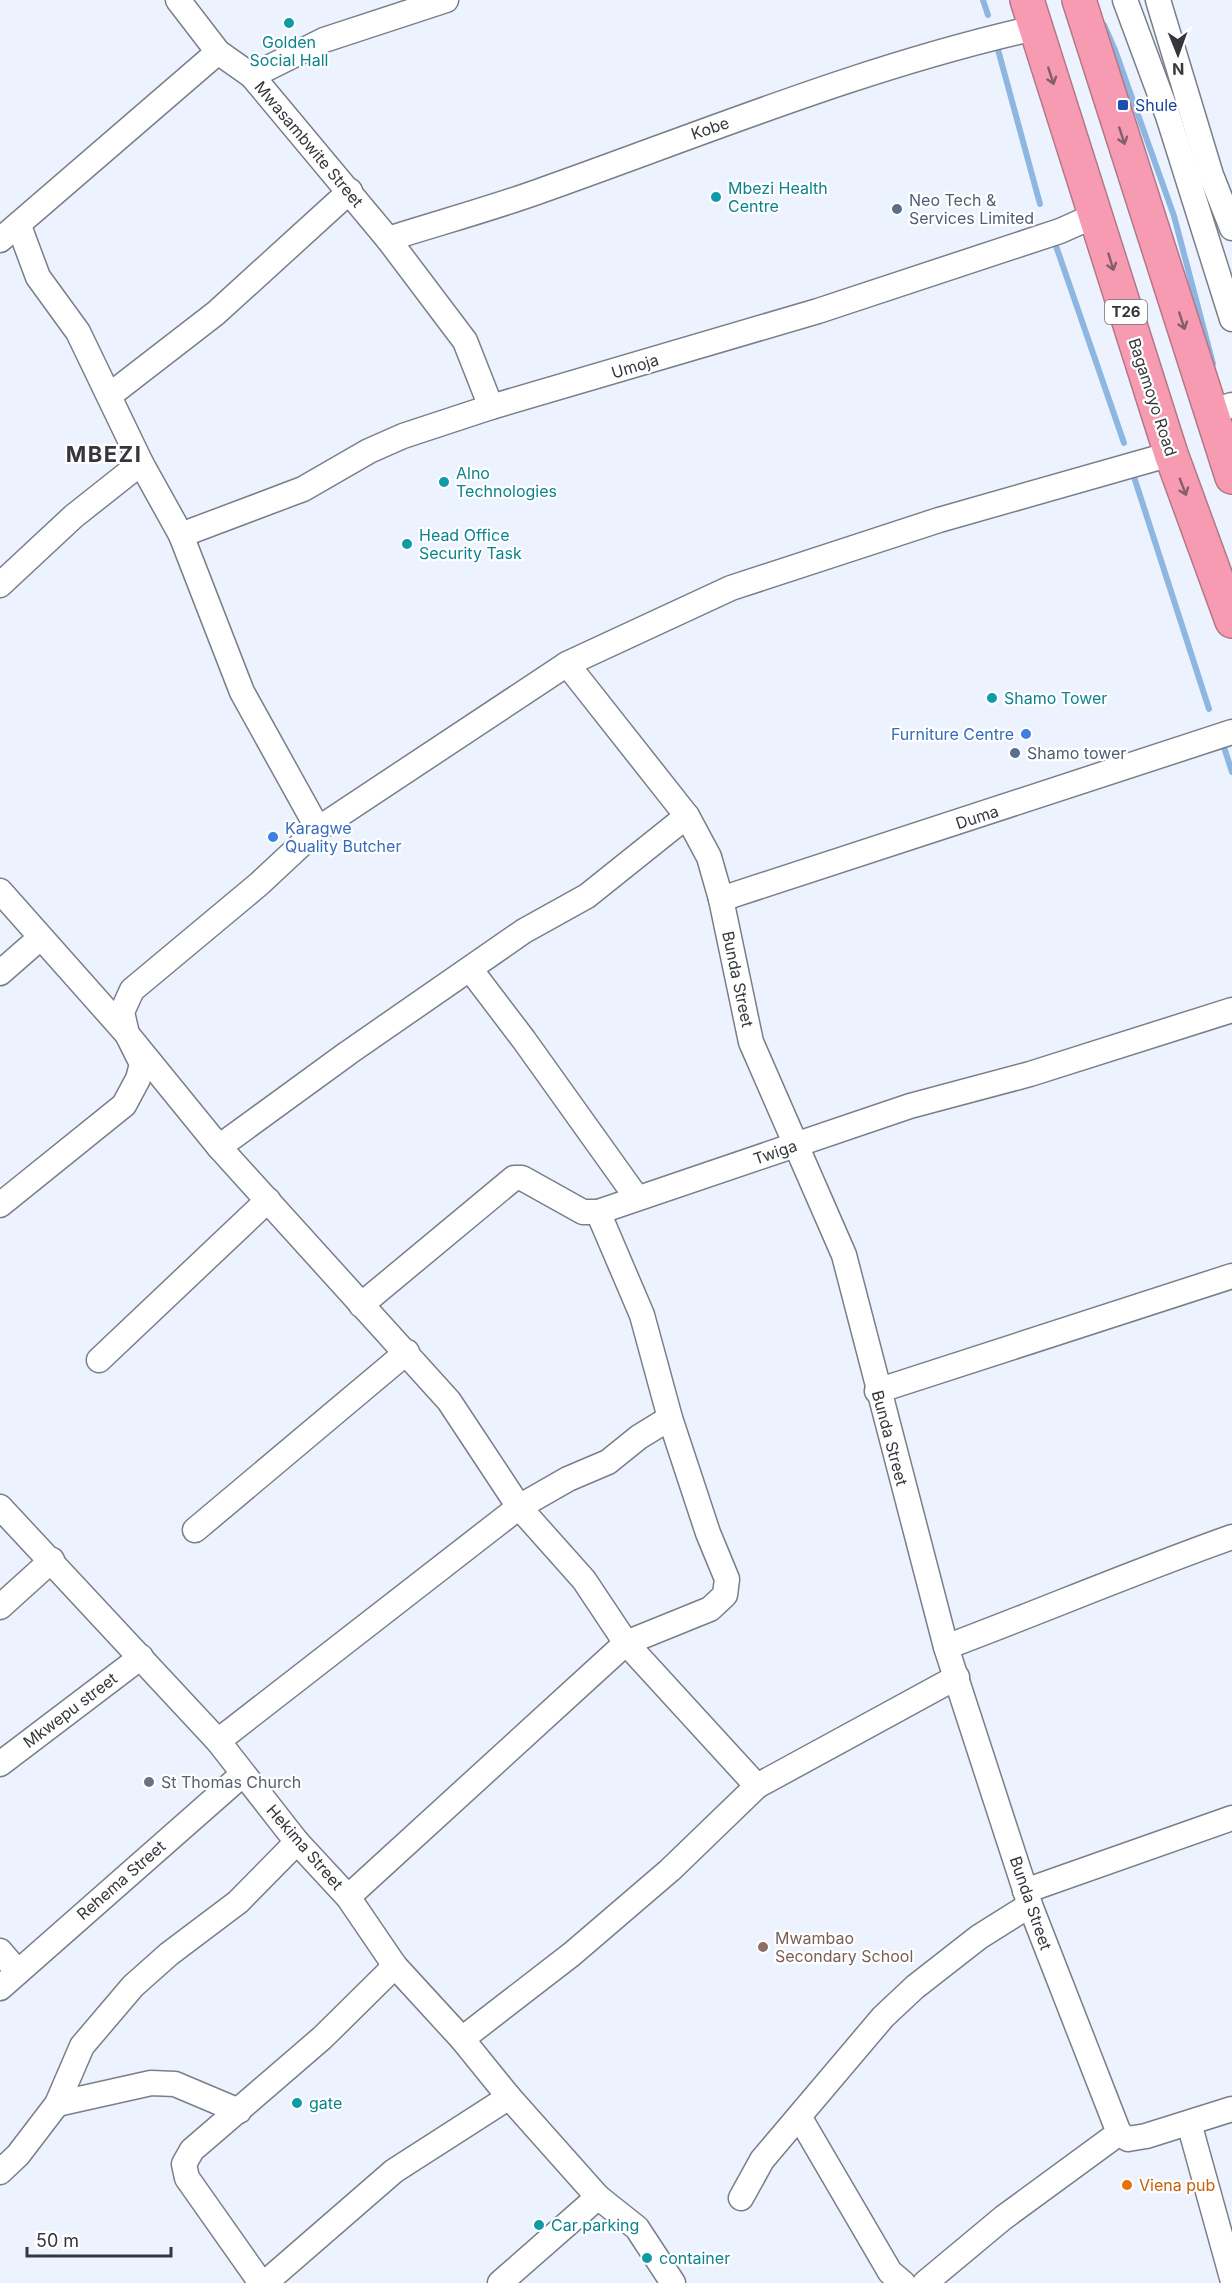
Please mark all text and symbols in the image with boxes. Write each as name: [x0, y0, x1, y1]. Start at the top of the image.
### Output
marker: Golden Social Hall: [282, 16, 296, 30]
north arrow: [1148, 24, 1208, 84]
place label: Golden Social Hall: [250, 32, 328, 70]
text: N: [1172, 59, 1185, 79]
one-way arrow: [1046, 66, 1057, 85]
street label: Mwasambwite Street: [250, 77, 368, 211]
place label: Shule: [1135, 95, 1177, 115]
marker: Shule: [1116, 98, 1130, 112]
street label: Kobe: [688, 112, 732, 144]
one-way arrow: [1117, 126, 1128, 145]
place label: Mbezi Health Centre: [728, 178, 828, 216]
marker: Mbezi Health Centre: [709, 190, 723, 204]
place label: Neo Tech & Services Limited: [909, 190, 1034, 228]
marker: Neo Tech & Services Limited: [890, 202, 904, 216]
one-way arrow: [1106, 252, 1117, 271]
road number: T26: [1105, 300, 1147, 324]
one-way arrow: [1177, 311, 1188, 330]
street label: Bagamoyo Road: [1124, 335, 1182, 459]
street label: Umoja: [609, 349, 661, 383]
district label: MBEZI: [66, 441, 142, 467]
place label: Alno Technologies: [456, 463, 557, 501]
marker: Alno Technologies: [437, 475, 451, 489]
one-way arrow: [1179, 477, 1190, 496]
place label: Head Office Security Task: [419, 525, 522, 563]
marker: Head Office Security Task: [400, 537, 414, 551]
place label: Shamo Tower: [1004, 688, 1107, 708]
marker: Shamo Tower: [985, 691, 999, 705]
place label: Furniture Centre: [891, 724, 1014, 744]
marker: Furniture Centre: [1019, 727, 1033, 741]
place label: Shamo tower: [1027, 743, 1126, 763]
marker: Shamo tower: [1008, 746, 1022, 760]
street label: Duma: [953, 801, 1001, 833]
place label: Karagwe Quality Butcher: [285, 818, 401, 856]
marker: Karagwe Quality Butcher: [266, 830, 280, 844]
street label: Bunda Street: [718, 929, 758, 1029]
street label: Twiga: [750, 1135, 800, 1169]
street label: Bunda Street: [868, 1388, 912, 1488]
street label: Mkwepu street: [19, 1668, 121, 1752]
place label: St Thomas Church: [161, 1772, 301, 1792]
marker: St Thomas Church: [142, 1775, 156, 1789]
street label: Hekima Street: [263, 1800, 347, 1894]
street label: Rehema Street: [73, 1836, 169, 1924]
street label: Bunda Street: [1006, 1854, 1056, 1952]
place label: Mwambao Secondary School: [775, 1928, 913, 1966]
marker: Mwambao Secondary School: [756, 1940, 770, 1954]
place label: gate: [309, 2093, 342, 2113]
marker: gate: [290, 2096, 304, 2110]
place label: Viena pub: [1139, 2175, 1215, 2195]
marker: Viena pub: [1120, 2178, 1134, 2192]
place label: Car parking: [551, 2215, 639, 2235]
marker: Car parking: [532, 2218, 546, 2232]
scale bar: [27, 2220, 171, 2258]
text: 50 m: [36, 2230, 79, 2251]
place label: container: [659, 2248, 730, 2268]
marker: container: [640, 2251, 654, 2265]

